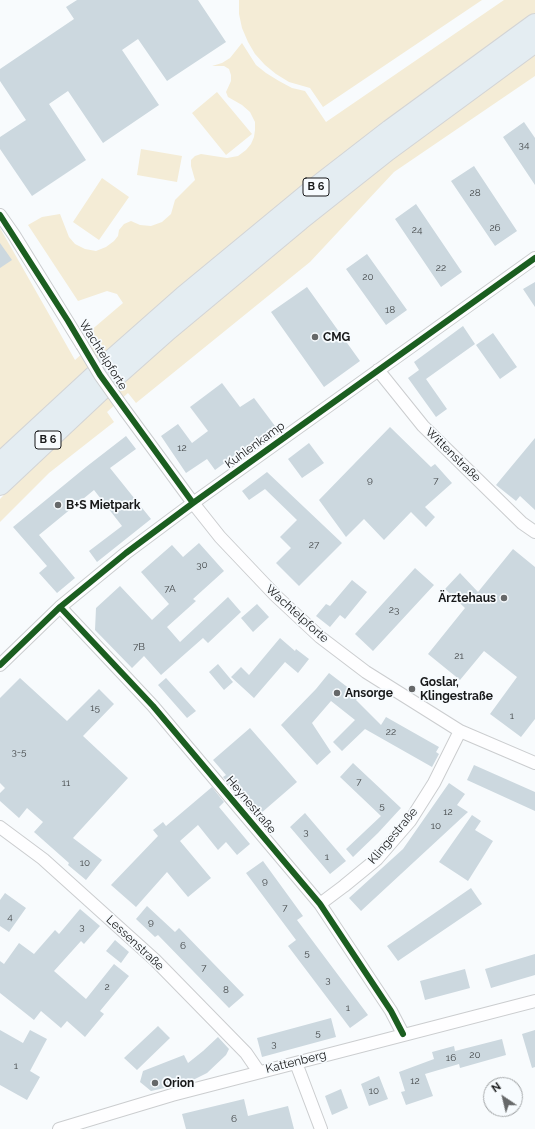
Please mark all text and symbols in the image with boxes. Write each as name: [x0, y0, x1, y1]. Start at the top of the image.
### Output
house number: 34: [519, 139, 529, 151]
road number: B 6: [303, 178, 329, 196]
house number: 28: [469, 187, 481, 199]
house number: 26: [489, 222, 501, 234]
house number: 24: [412, 224, 422, 236]
house number: 22: [436, 262, 446, 274]
house number: 20: [362, 271, 374, 283]
house number: 18: [385, 304, 395, 316]
street label: Wachtelpforte: [76, 317, 130, 393]
place label: CMG: [323, 330, 350, 344]
marker: CMG: [310, 332, 320, 342]
street label: Kuhlenkamp: [222, 419, 288, 471]
street label: Wittenstraße: [422, 425, 484, 485]
road number: B 6: [35, 431, 61, 449]
house number: 12: [177, 442, 187, 454]
house number: 9: [367, 474, 373, 486]
house number: 7: [433, 475, 439, 487]
place label: B+S Mietpark: [66, 498, 140, 512]
marker: B+S Mietpark: [53, 500, 63, 510]
house number: 27: [309, 539, 319, 551]
house number: 30: [196, 559, 208, 571]
street label: Wachtelpforte: [263, 582, 331, 646]
house number: 7A: [164, 583, 176, 595]
place label: Ärztehaus: [438, 591, 496, 605]
marker: Ärztehaus: [499, 593, 509, 603]
house number: 23: [389, 604, 399, 616]
house number: 7B: [133, 641, 145, 653]
house number: 21: [454, 650, 464, 662]
place label: Goslar, Klingestraße: [420, 675, 493, 703]
marker: Goslar, Klingestraße: [407, 684, 417, 694]
place label: Ansorge: [345, 686, 393, 700]
marker: Ansorge: [332, 688, 342, 698]
house number: 15: [90, 702, 100, 714]
house number: 1: [510, 710, 514, 722]
house number: 22: [386, 726, 396, 738]
house number: 3-5: [11, 746, 27, 758]
street label: Heynestraße: [223, 773, 279, 837]
house number: 7: [356, 776, 362, 788]
house number: 11: [62, 777, 70, 789]
house number: 5: [379, 800, 385, 812]
street label: Klingestraße: [365, 805, 421, 867]
house number: 12: [443, 806, 453, 818]
house number: 10: [431, 820, 441, 832]
house number: 3: [303, 826, 309, 838]
house number: 1: [325, 851, 329, 863]
house number: 10: [80, 857, 90, 869]
house number: 9: [262, 875, 268, 887]
house number: 7: [282, 902, 288, 914]
house number: 4: [7, 911, 13, 923]
street label: Lessenstraße: [103, 913, 167, 973]
house number: 9: [148, 916, 154, 928]
house number: 3: [79, 921, 85, 933]
house number: 6: [180, 940, 186, 952]
house number: 5: [304, 947, 310, 959]
house number: 7: [201, 962, 207, 974]
house number: 3: [325, 974, 331, 986]
house number: 2: [104, 981, 110, 993]
house number: 8: [223, 984, 229, 996]
house number: 1: [346, 1002, 350, 1014]
house number: 5: [315, 1027, 321, 1039]
house number: 3: [271, 1038, 277, 1050]
street label: Kattenberg: [264, 1048, 328, 1076]
house number: 20: [469, 1049, 481, 1061]
house number: 16: [446, 1052, 456, 1064]
house number: 1: [14, 1060, 18, 1072]
house number: 12: [410, 1075, 420, 1087]
place label: Orion: [163, 1076, 194, 1090]
north arrow: [483, 1077, 523, 1117]
marker: Orion: [150, 1078, 160, 1088]
text: N: [489, 1080, 504, 1095]
house number: 10: [369, 1085, 379, 1097]
house number: 6: [231, 1113, 237, 1125]

